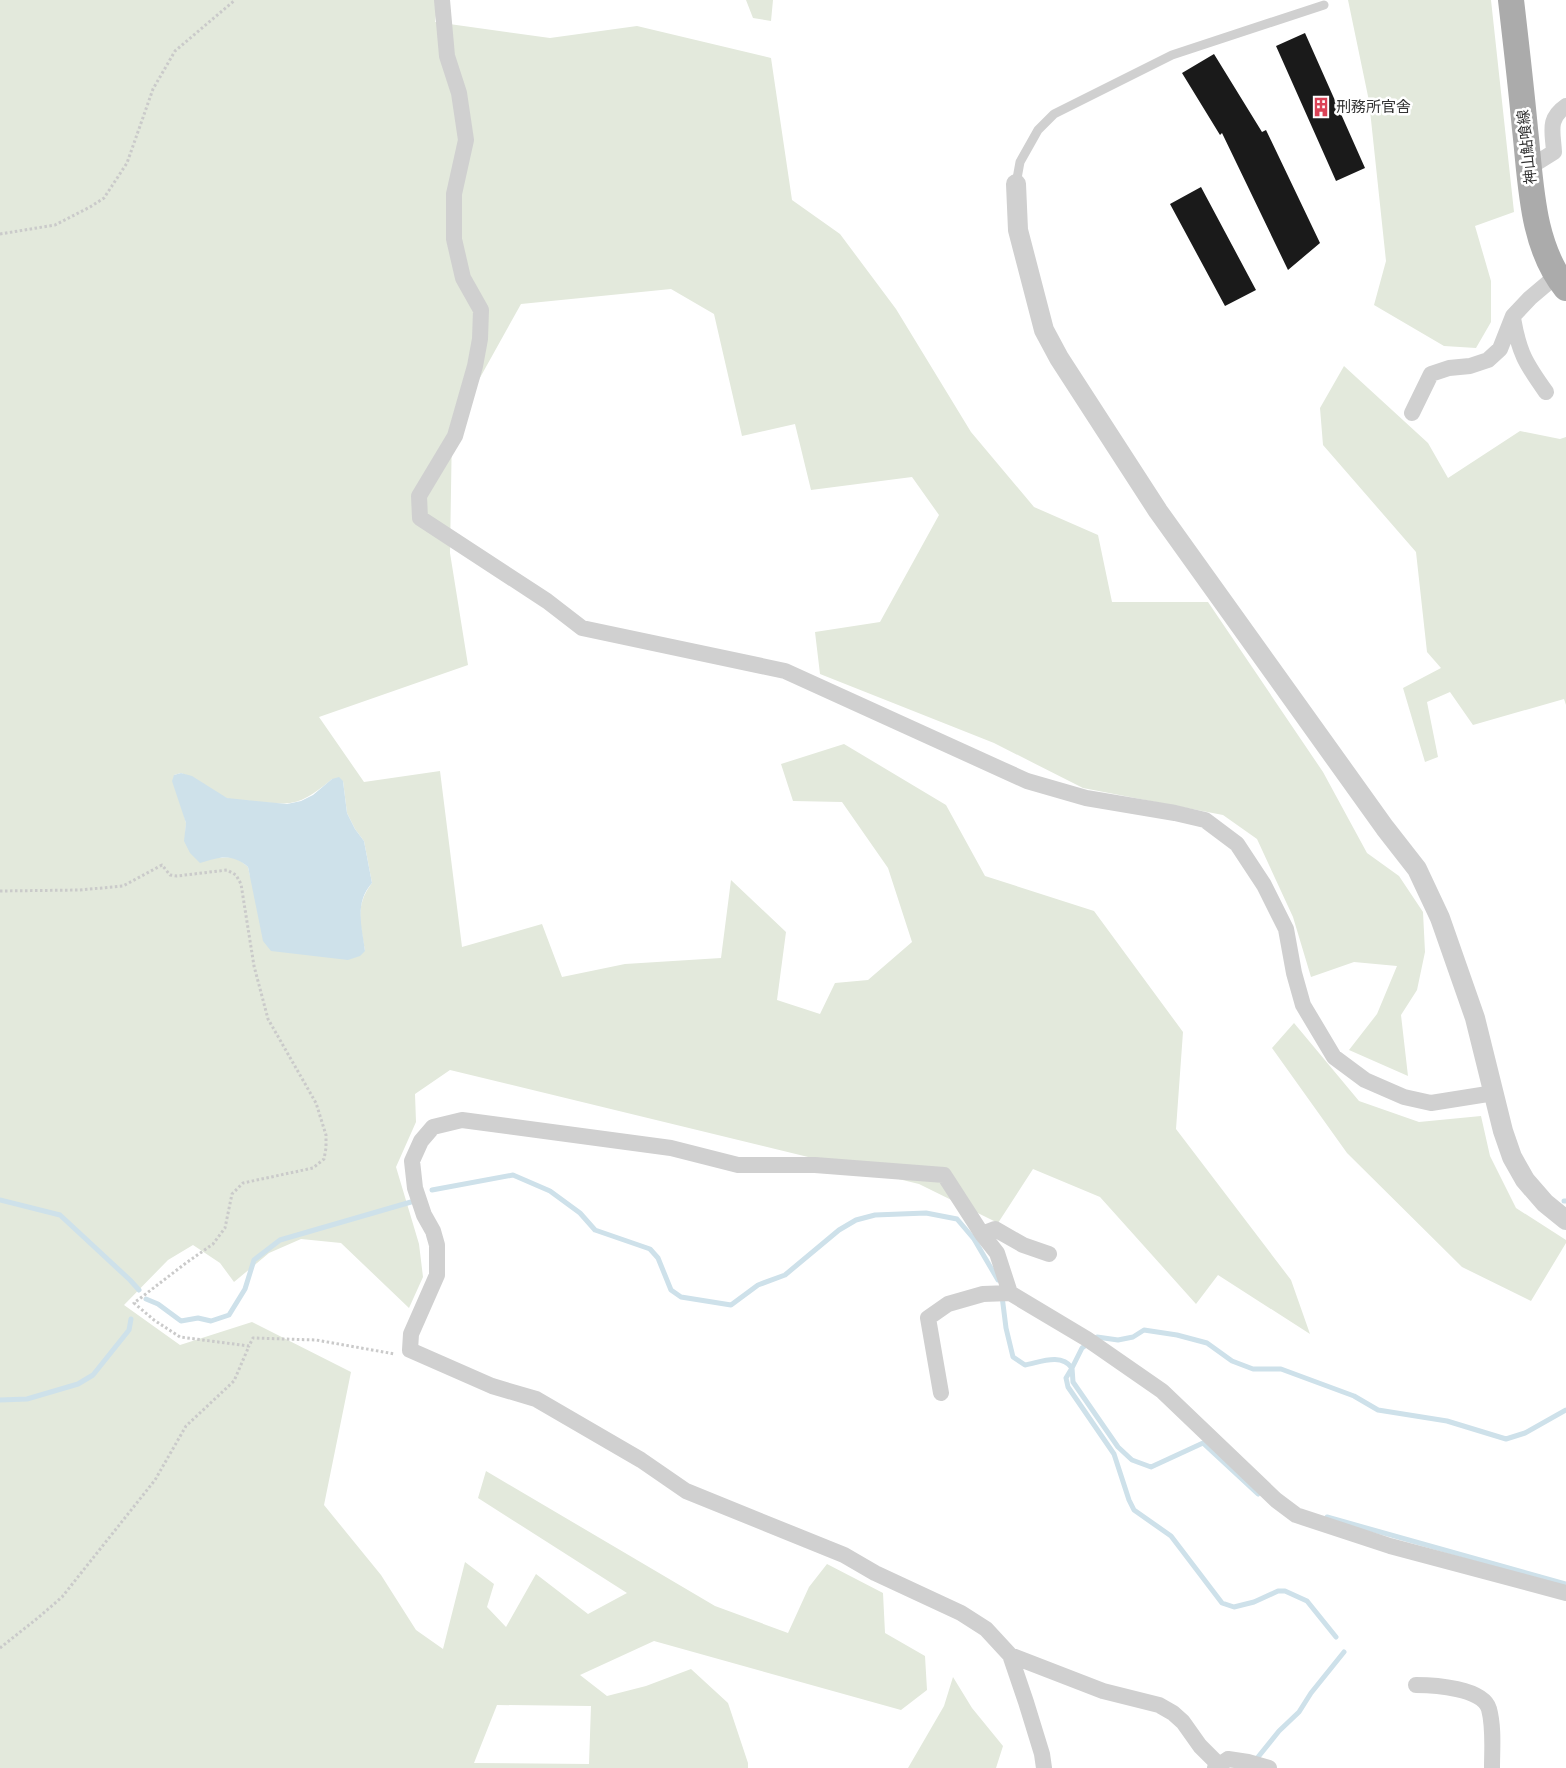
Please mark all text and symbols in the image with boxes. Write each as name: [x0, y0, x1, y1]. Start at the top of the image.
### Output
building icon: 刑務所官舎: [1310, 96, 1332, 118]
place label: 刑務所官舎: [1336, 96, 1411, 116]
street label: 神山鮎喰線: [1512, 109, 1540, 185]

